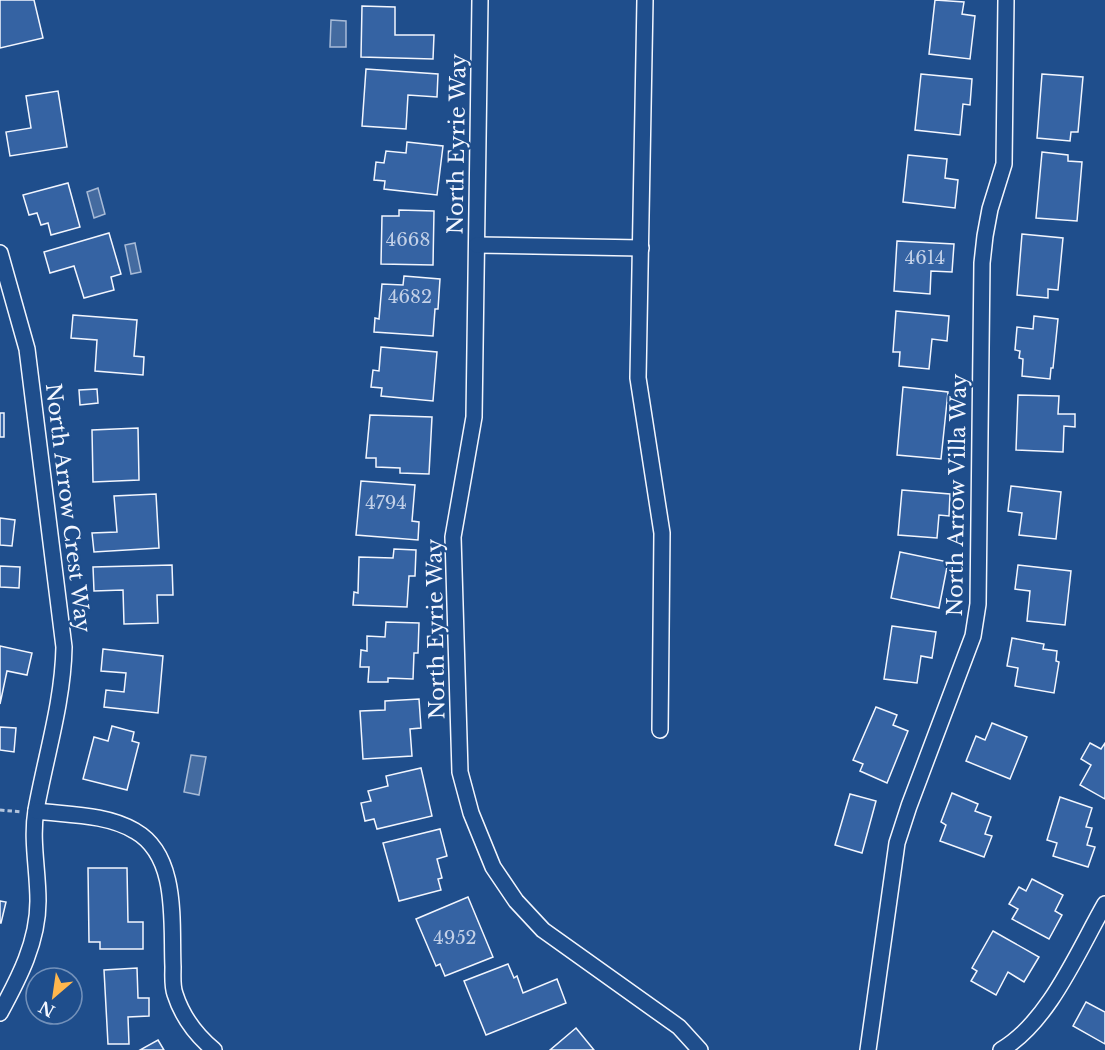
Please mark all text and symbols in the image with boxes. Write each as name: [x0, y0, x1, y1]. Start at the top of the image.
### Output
street label: North Eyrie Way: [442, 53, 472, 234]
house number: 4668: [386, 229, 430, 251]
house number: 4614: [905, 247, 945, 269]
house number: 4682: [388, 286, 432, 308]
street label: North Arrow Villa Way: [942, 373, 972, 616]
street label: North Arrow Crest Way: [40, 382, 96, 635]
house number: 4794: [365, 492, 407, 514]
street label: North Eyrie Way: [421, 538, 451, 719]
house number: 4952: [433, 927, 477, 949]
north arrow: [24, 966, 84, 1026]
text: N: [35, 997, 58, 1022]

